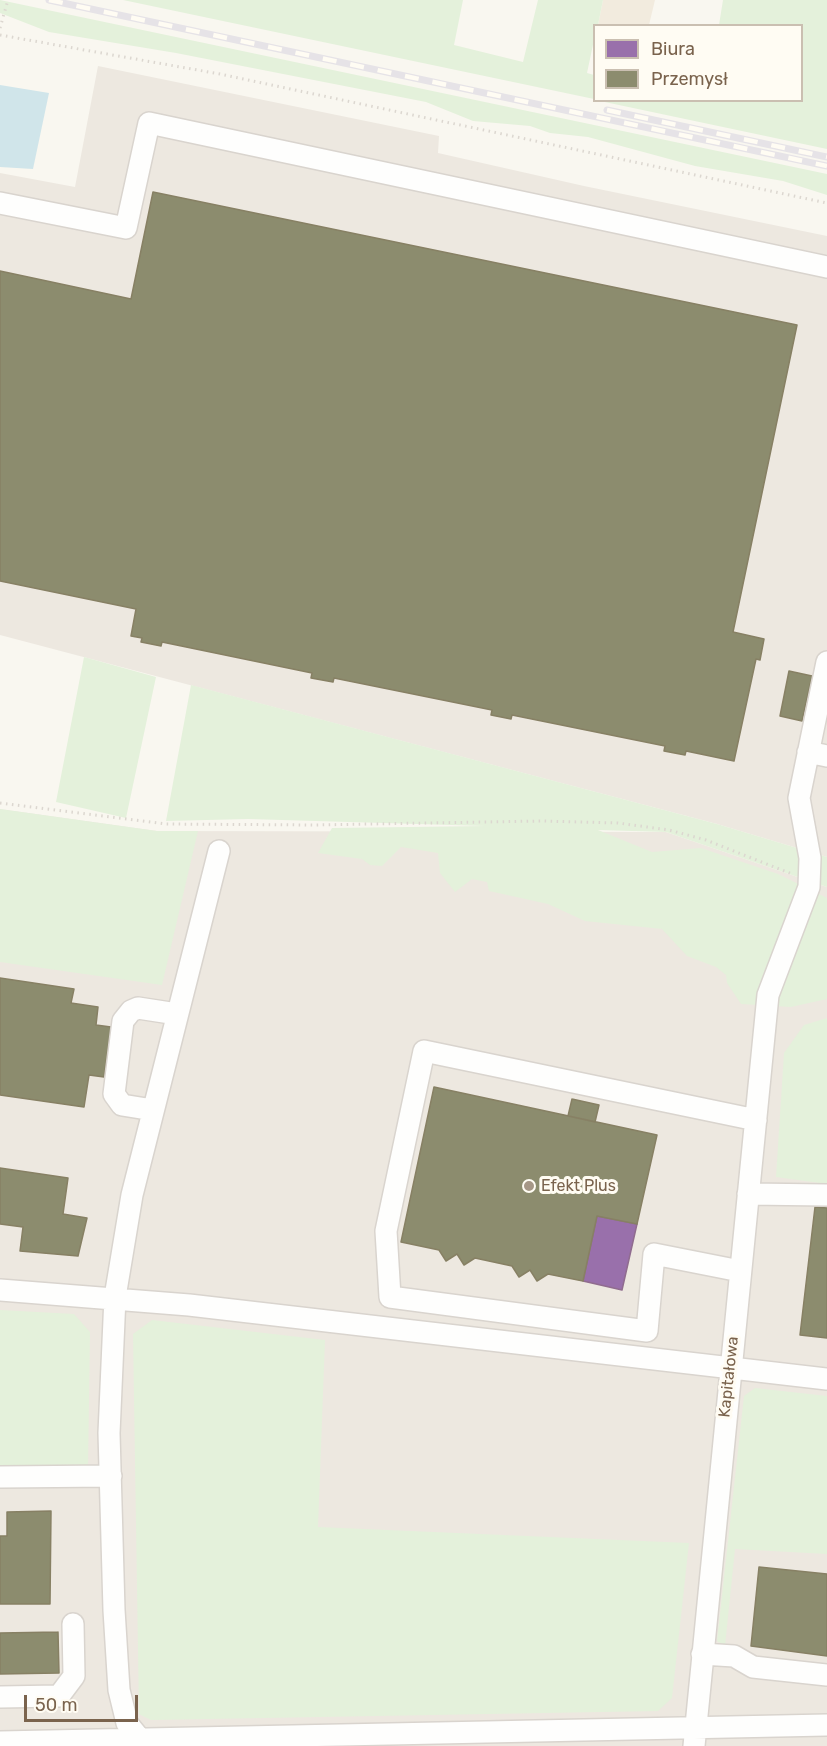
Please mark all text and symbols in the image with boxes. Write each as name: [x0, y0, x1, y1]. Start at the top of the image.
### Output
legend: [593, 24, 803, 102]
text: Biura: [651, 38, 695, 60]
text: Przemysł: [651, 68, 728, 90]
place label: Efekt Plus: [541, 1176, 616, 1196]
marker: Efekt Plus: [522, 1179, 536, 1193]
street label: Kapitałowa: [715, 1335, 743, 1419]
scale bar: [27, 1683, 141, 1721]
text: 50 m: [35, 1694, 78, 1716]

